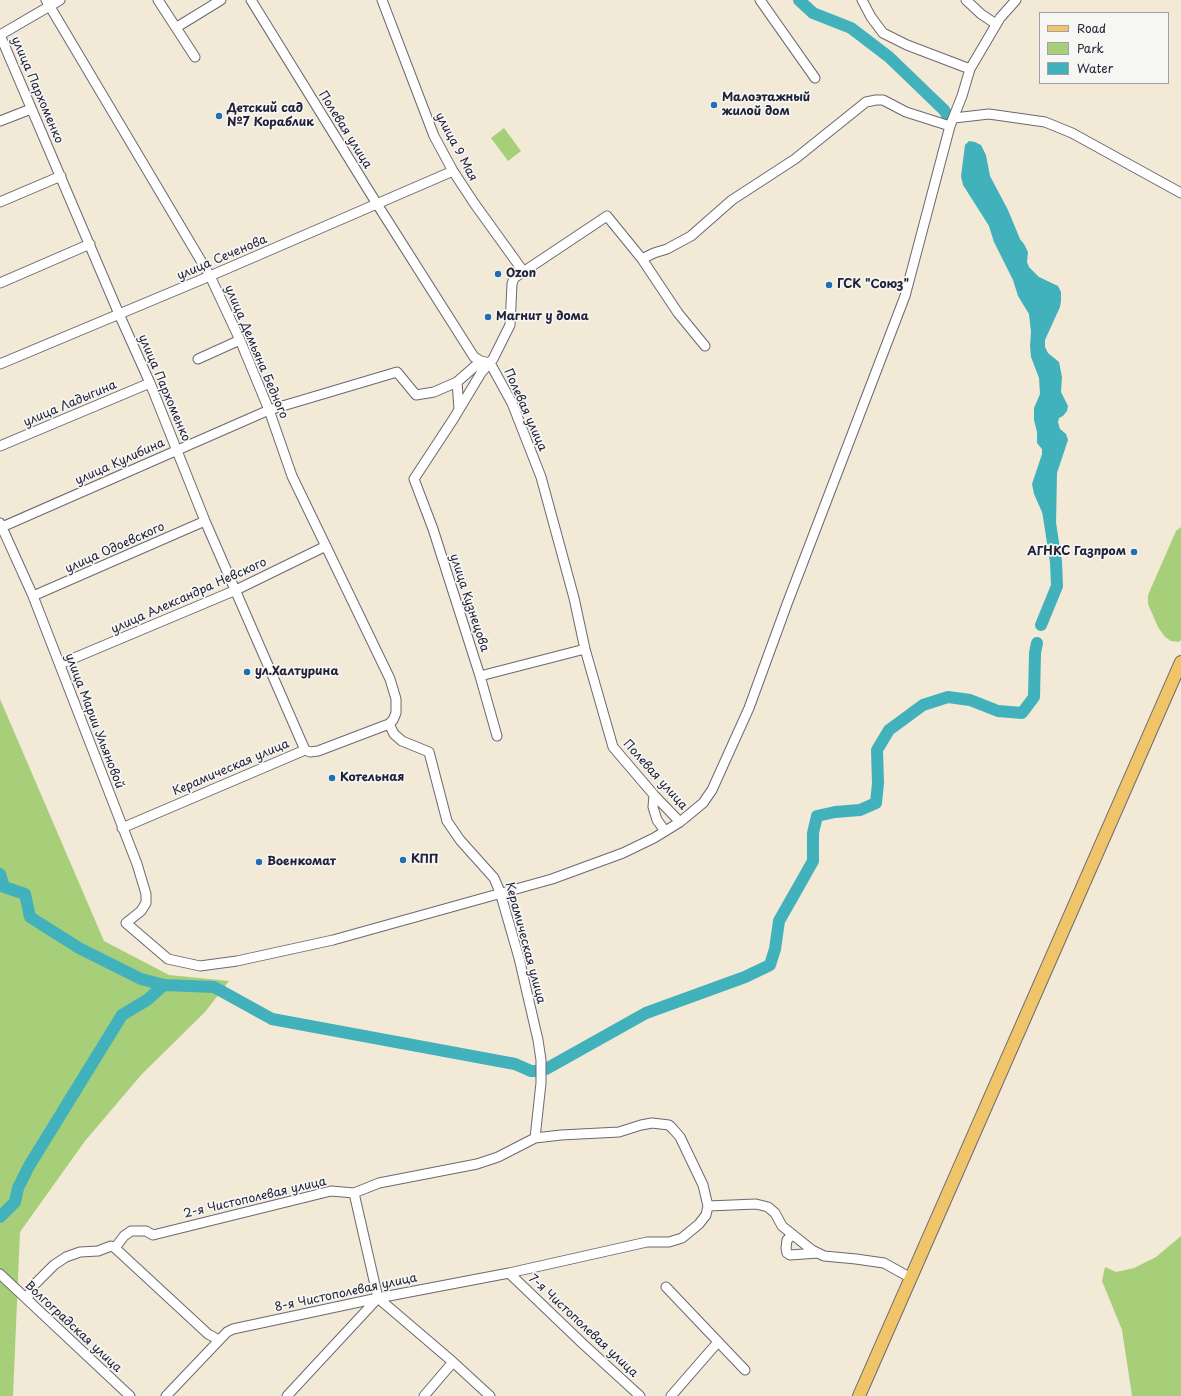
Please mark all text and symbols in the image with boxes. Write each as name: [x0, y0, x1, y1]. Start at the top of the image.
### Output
legend: [1039, 12, 1169, 84]
text: Road: [1077, 19, 1106, 37]
street label: улица Пархоменко: [8, 34, 66, 146]
text: Park: [1077, 39, 1104, 57]
text: Water: [1077, 59, 1113, 77]
street label: Полевая улица: [315, 88, 375, 172]
place label: Малоэтажный жилой дом: [722, 91, 810, 119]
marker: Малоэтажный жилой дом: [709, 100, 719, 110]
place label: Детский сад №7 Кораблик: [227, 102, 314, 130]
street label: улица 9 Мая: [432, 110, 480, 184]
marker: Детский сад №7 Кораблик: [214, 111, 224, 121]
street label: улица Сеченова: [175, 233, 269, 283]
place label: Ozon: [506, 267, 536, 281]
marker: Ozon: [493, 269, 503, 279]
place label: ГСК "Союз": [837, 278, 909, 292]
marker: ГСК "Союз": [824, 280, 834, 290]
street label: улица Демьяна Бедного: [221, 283, 291, 421]
place label: Магнит у дома: [496, 310, 589, 324]
marker: Магнит у дома: [483, 312, 493, 322]
street label: улица Пархоменко: [135, 332, 193, 444]
street label: Полевая улица: [500, 366, 550, 454]
street label: улица Ладыгина: [21, 378, 119, 430]
street label: улица Кулибина: [73, 436, 167, 488]
street label: улица Одоевского: [63, 520, 167, 576]
place label: АГНКС Газпром: [1027, 545, 1126, 559]
marker: АГНКС Газпром: [1129, 547, 1139, 557]
street label: улица Кузнецова: [446, 552, 492, 654]
street label: улица Александра Невского: [109, 555, 269, 637]
street label: улица Марии Ульяновой: [62, 651, 126, 791]
place label: ул.Халтурина: [255, 665, 339, 679]
marker: ул.Халтурина: [242, 667, 252, 677]
street label: Керамическая улица: [171, 737, 291, 799]
street label: Полевая улица: [620, 737, 690, 813]
place label: Котельная: [340, 771, 404, 785]
marker: Котельная: [327, 773, 337, 783]
place label: КПП: [411, 853, 439, 867]
place label: Военкомат: [267, 855, 336, 869]
marker: КПП: [398, 855, 408, 865]
marker: Военкомат: [254, 857, 264, 867]
street label: Керамическая улица: [502, 881, 548, 1005]
street label: 2-я Чистополевая улица: [182, 1175, 328, 1221]
street label: 8-я Чистополевая улица: [273, 1271, 419, 1315]
street label: 7-я Чистополевая улица: [525, 1272, 641, 1380]
street label: Волгоградская улица: [22, 1278, 124, 1376]

